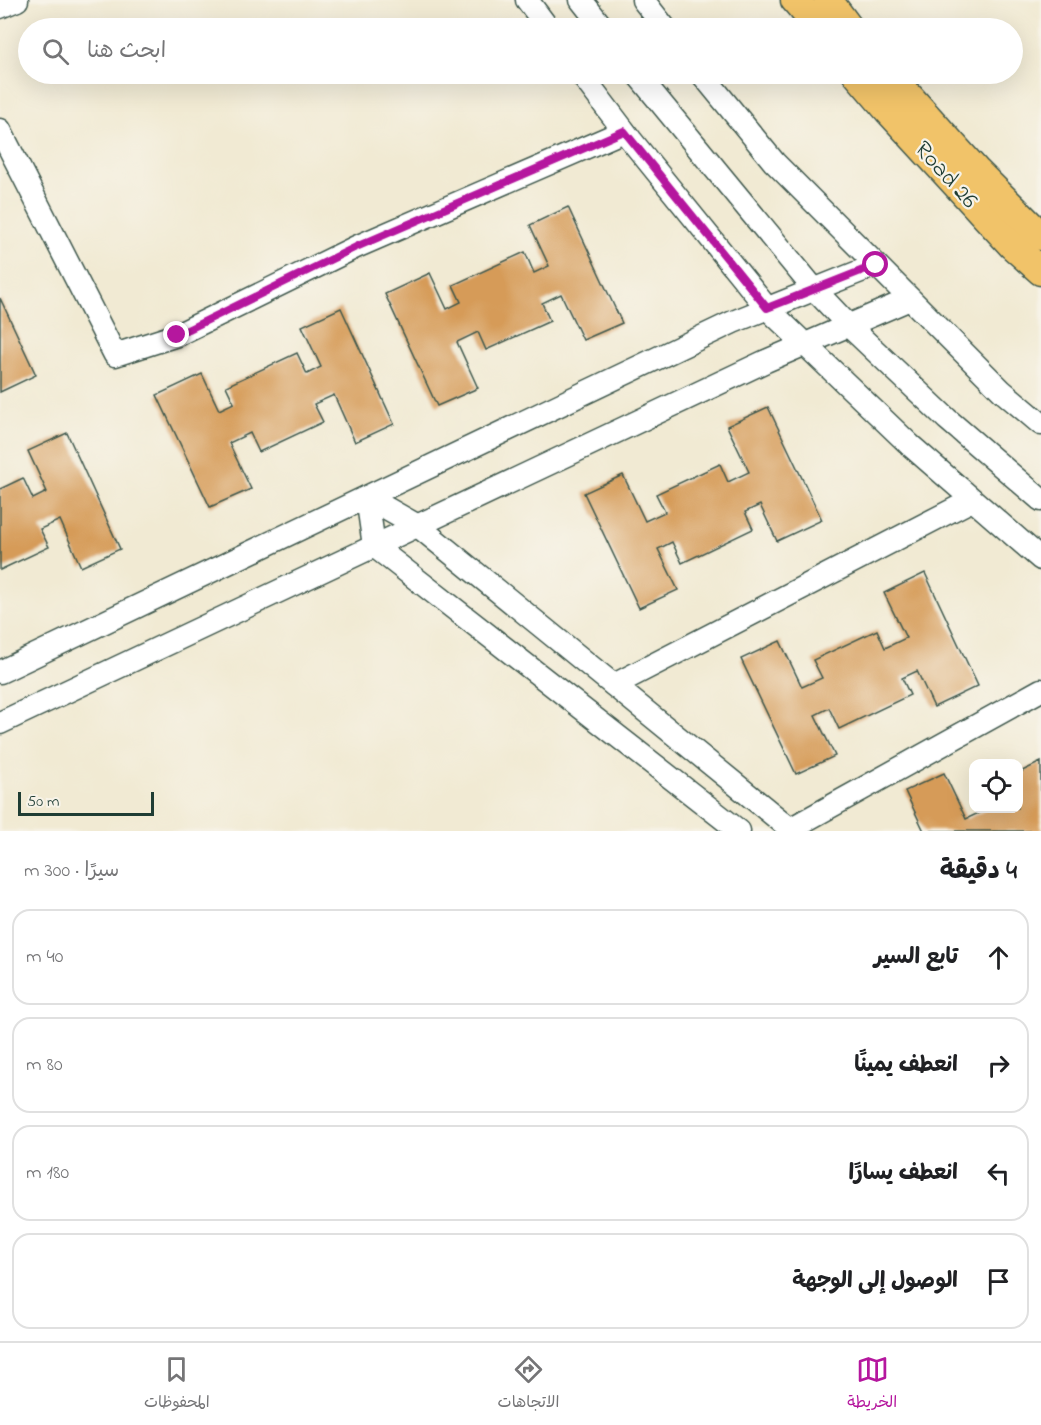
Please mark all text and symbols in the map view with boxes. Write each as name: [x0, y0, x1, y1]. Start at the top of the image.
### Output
search box: [18, 18, 1023, 84]
icon: search: [39, 35, 72, 68]
text: ابحث هنا: [87, 36, 166, 68]
street label: Road 26: [905, 134, 985, 218]
route start: [862, 251, 888, 277]
route end: [163, 321, 189, 347]
map controls: [969, 759, 1023, 813]
button: locate: [969, 759, 1023, 813]
scale bar: [18, 789, 154, 816]
text: 50 m: [27, 790, 59, 814]
text: 4 دقيقة: [940, 853, 1017, 891]
text: سيرًا · 300 m: [24, 857, 119, 886]
icon: ahead: [982, 941, 1015, 974]
text: تابع السير: [874, 942, 958, 974]
text: 40 m: [26, 943, 63, 972]
icon: right: [982, 1049, 1015, 1082]
text: انعطف يمينًا: [854, 1050, 958, 1082]
text: 80 m: [26, 1051, 63, 1080]
icon: left: [982, 1157, 1015, 1190]
text: انعطف يسارًا: [849, 1158, 958, 1190]
text: 180 m: [26, 1159, 69, 1188]
icon: arrive: [982, 1265, 1015, 1298]
text: الوصول إلى الوجهة: [792, 1266, 958, 1298]
tab: المحفوظات: [144, 1353, 210, 1416]
tab: الاتجاهات: [498, 1353, 559, 1416]
tab: الخريطة: [847, 1353, 897, 1416]

